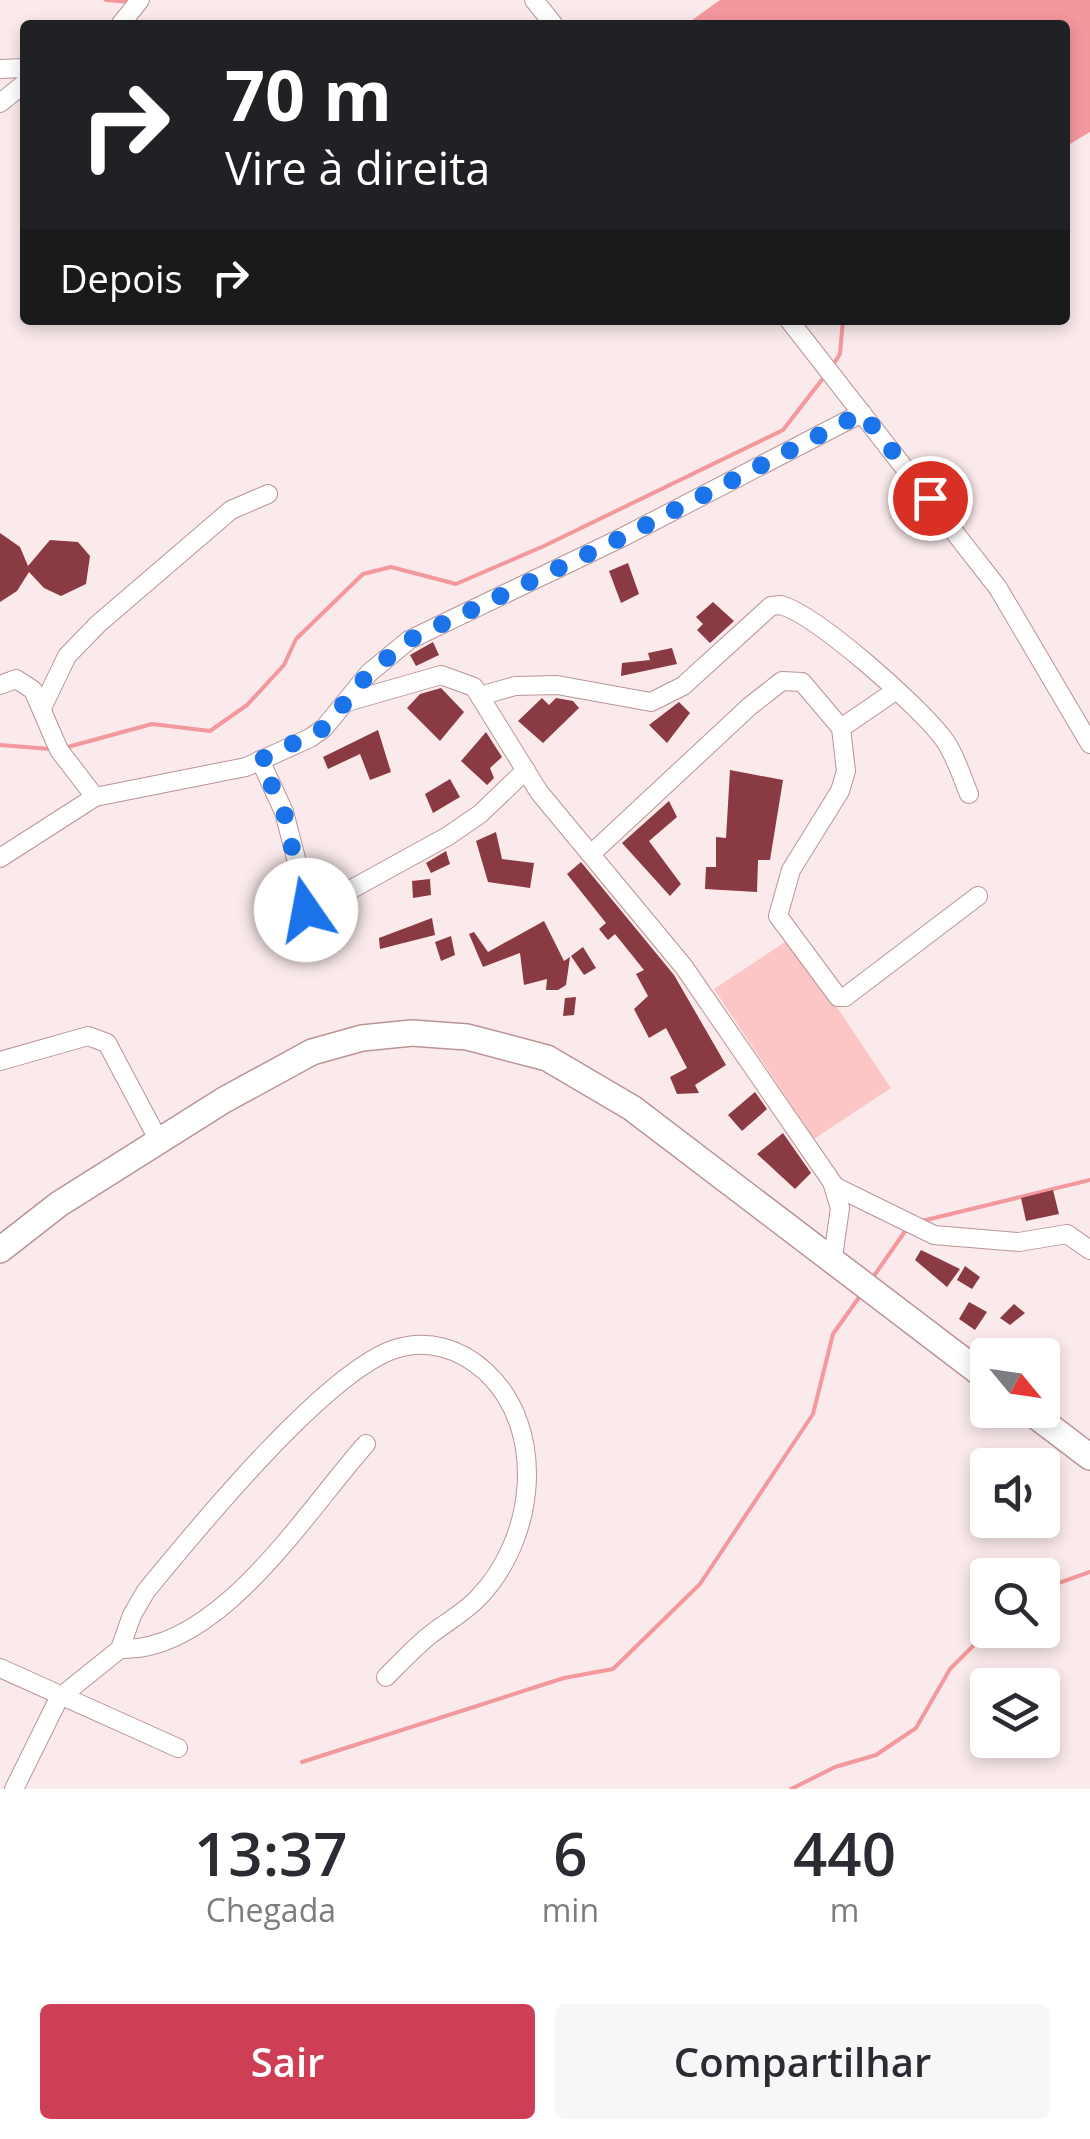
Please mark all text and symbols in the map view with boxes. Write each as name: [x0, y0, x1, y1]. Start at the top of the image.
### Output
text: 70 m: [225, 46, 392, 142]
icon: right: [60, 60, 190, 190]
text: Vire à direita: [225, 137, 490, 198]
icon: right: [203, 250, 258, 305]
text: Depois: [60, 252, 183, 304]
pin: [888, 456, 973, 541]
icon: arrive: [903, 471, 958, 526]
position arrow: [254, 858, 358, 962]
north arrow: [970, 1338, 1060, 1428]
map controls: [970, 1338, 1060, 1758]
button: sound: [970, 1448, 1060, 1538]
button: search: [970, 1558, 1060, 1648]
button: layers: [970, 1668, 1060, 1758]
text: 13:37: [194, 1812, 348, 1894]
text: 6: [553, 1812, 588, 1894]
text: 440: [793, 1812, 896, 1894]
text: Chegada: [206, 1888, 336, 1931]
text: min: [542, 1888, 599, 1931]
text: m: [830, 1888, 859, 1931]
button: Sair: [40, 2004, 535, 2119]
button: Compartilhar: [555, 2004, 1050, 2119]

